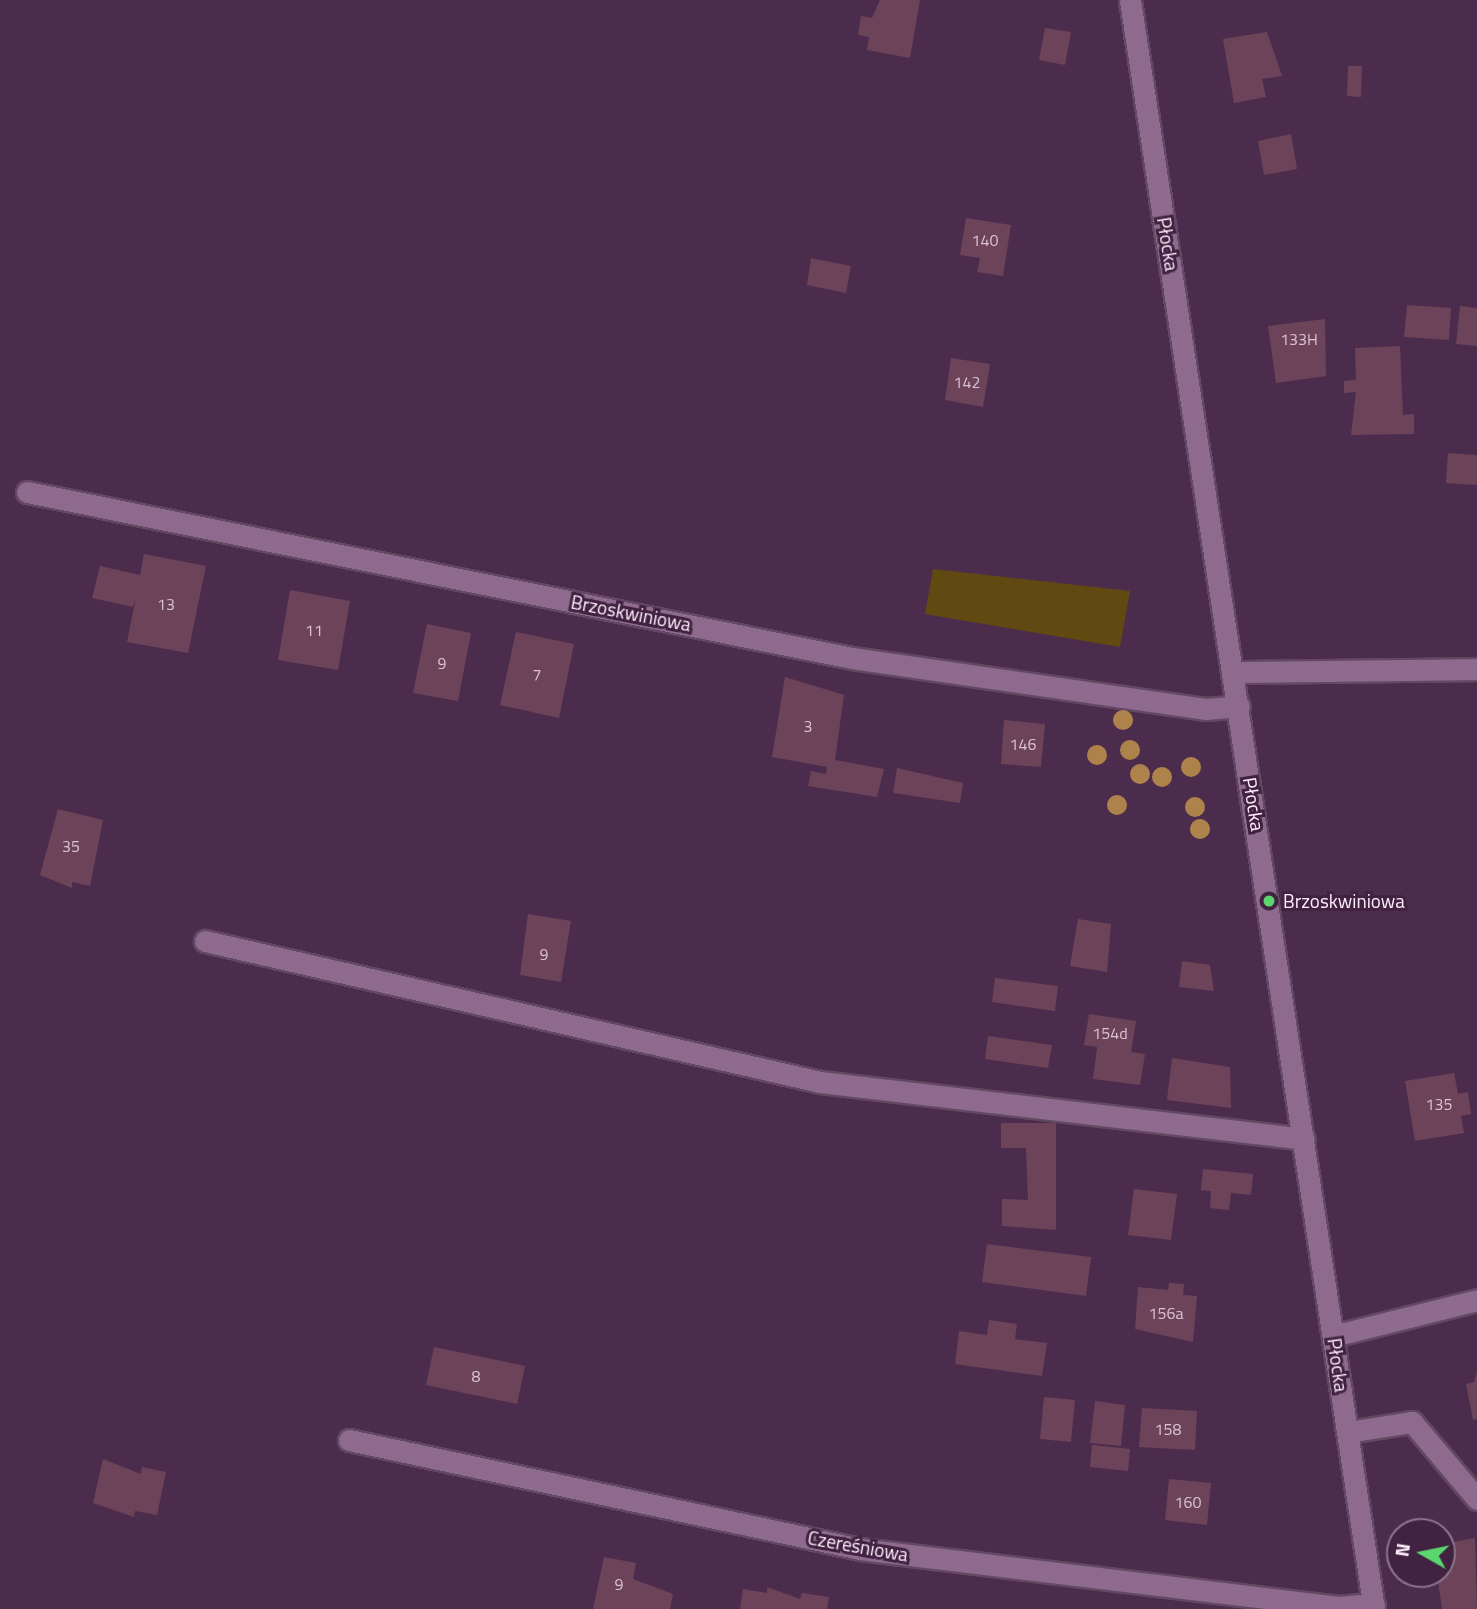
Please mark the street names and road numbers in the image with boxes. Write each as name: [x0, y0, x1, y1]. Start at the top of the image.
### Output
street label: Płocka: [1153, 216, 1183, 272]
street label: Brzoskwiniowa: [569, 590, 693, 636]
street label: Płocka: [1239, 776, 1269, 832]
street label: Płocka: [1323, 1337, 1353, 1393]
street label: Czereśniowa: [806, 1526, 910, 1566]

